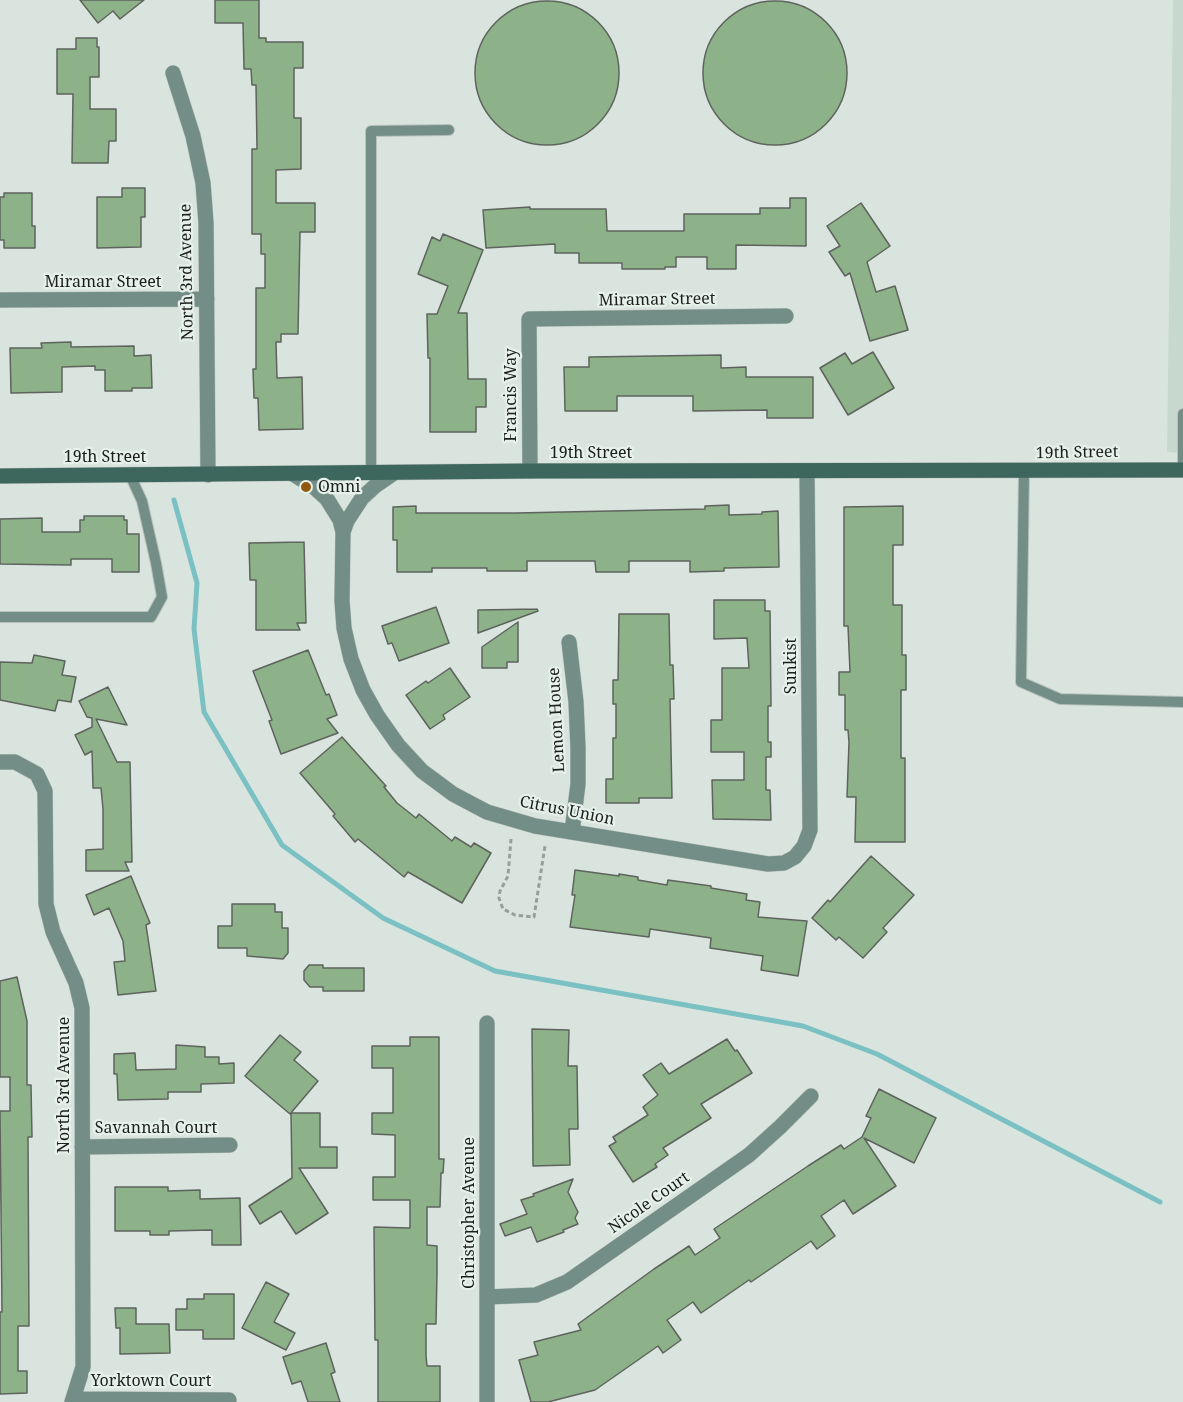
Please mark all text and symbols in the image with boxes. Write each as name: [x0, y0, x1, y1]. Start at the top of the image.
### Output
street label: North 3rd Avenue: [176, 204, 198, 340]
street label: Miramar Street: [45, 272, 161, 292]
street label: Miramar Street: [598, 289, 716, 311]
street label: Francis Way: [501, 348, 521, 442]
street label: 19th Street: [550, 443, 632, 463]
street label: 19th Street: [1036, 443, 1118, 463]
street label: 19th Street: [64, 447, 146, 467]
place label: Omni: [318, 477, 360, 497]
marker: Omni: [299, 480, 313, 494]
street label: Sunkist: [781, 638, 801, 694]
street label: Lemon House: [545, 667, 569, 773]
street label: Citrus Union: [518, 792, 616, 830]
street label: North 3rd Avenue: [54, 1017, 74, 1153]
street label: Savannah Court: [95, 1118, 217, 1138]
street label: Christopher Avenue: [459, 1137, 479, 1289]
street label: Nicole Court: [605, 1168, 693, 1238]
street label: Yorktown Court: [91, 1371, 211, 1391]

